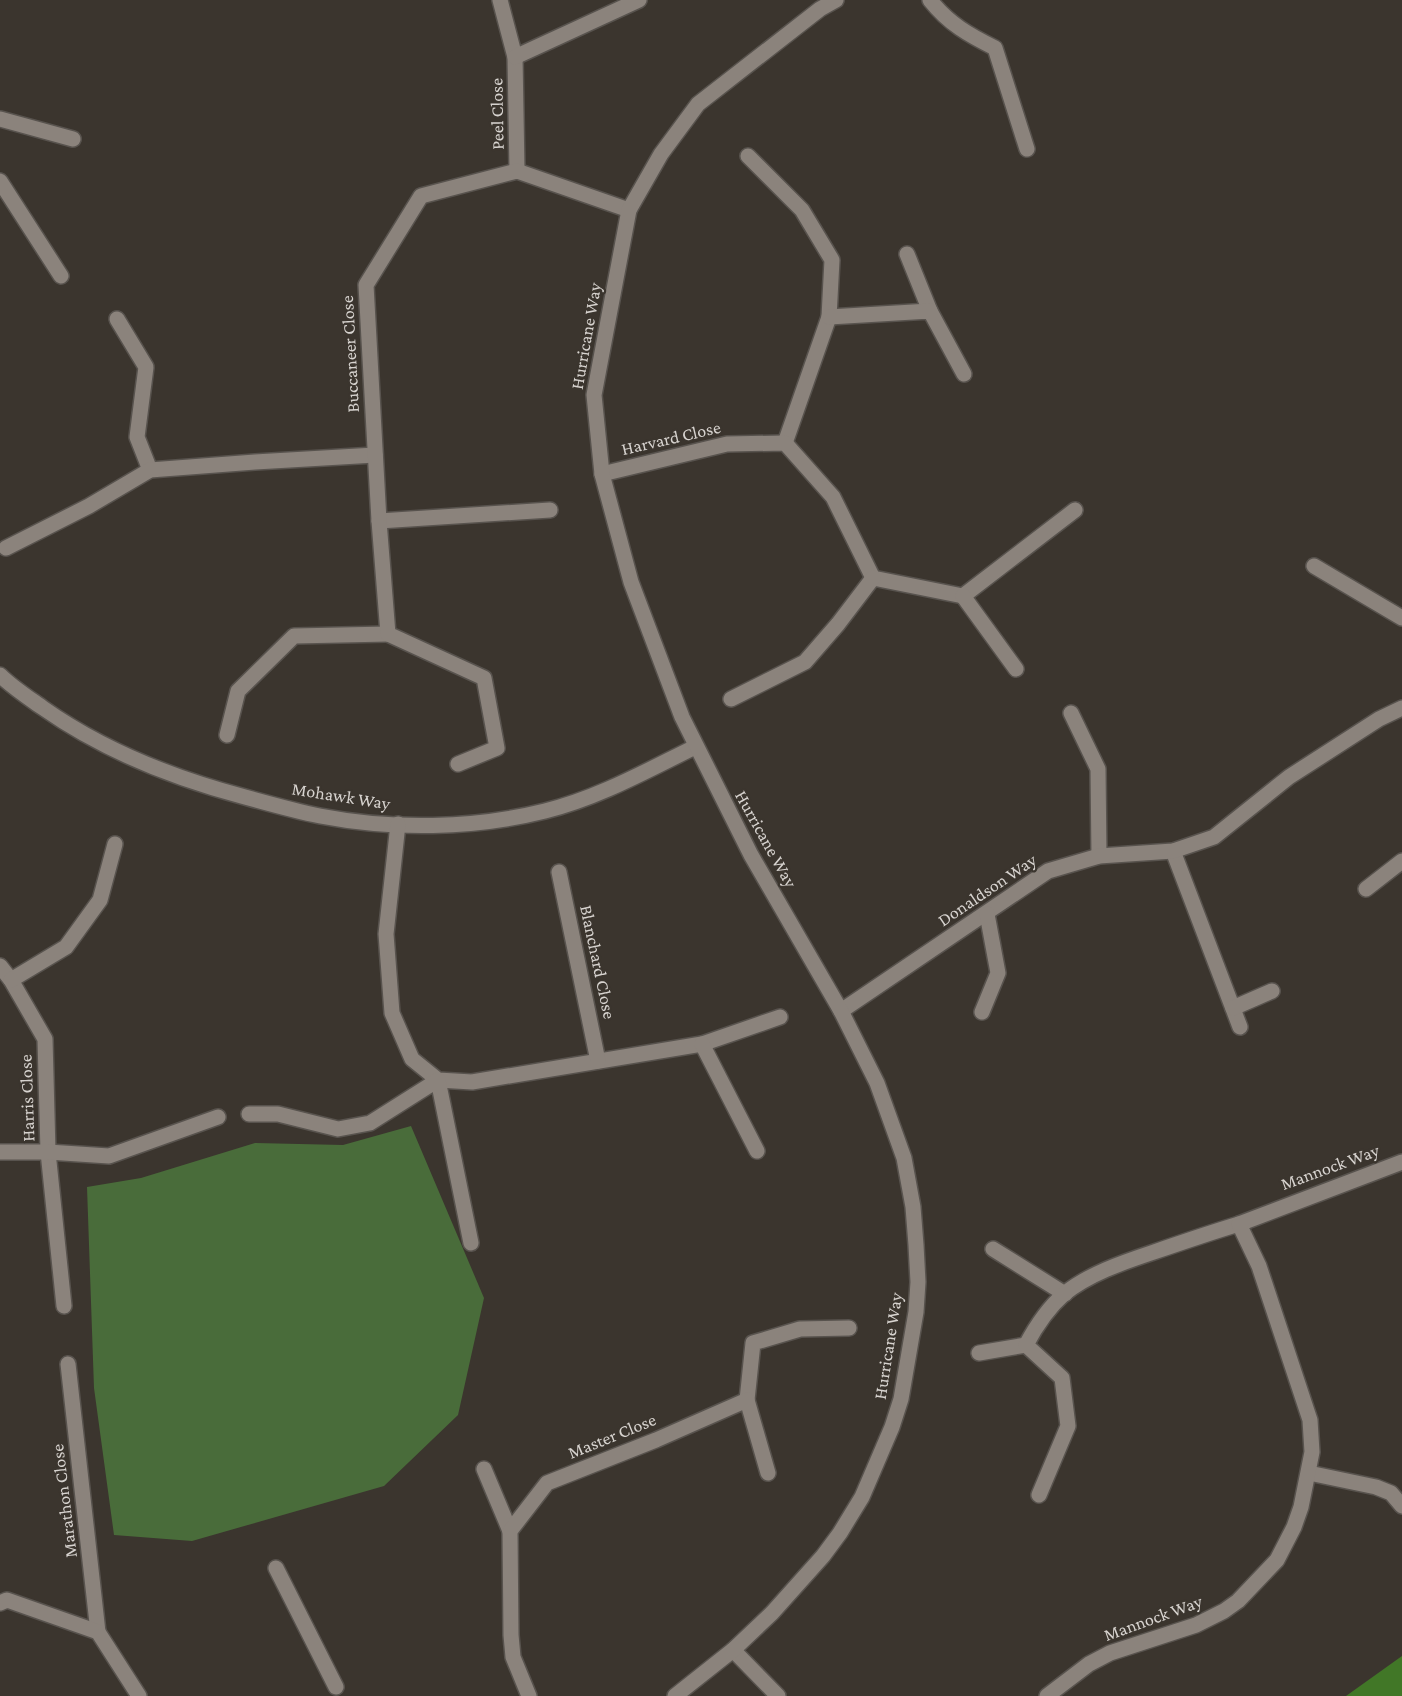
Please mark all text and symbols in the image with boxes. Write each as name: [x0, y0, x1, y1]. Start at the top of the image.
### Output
street label: Peel Close: [486, 78, 508, 150]
street label: Hurricane Way: [567, 280, 605, 391]
street label: Buccaneer Close: [337, 295, 363, 413]
street label: Harvard Close: [619, 417, 723, 459]
street label: Mohawk Way: [290, 778, 392, 814]
street label: Hurricane Way: [731, 787, 801, 892]
street label: Donaldson Way: [934, 849, 1041, 930]
street label: Blanchard Close: [576, 903, 620, 1021]
street label: Harris Close: [15, 1054, 39, 1142]
street label: Mannock Way: [1278, 1140, 1383, 1194]
street label: Hurricane Way: [870, 1290, 906, 1401]
street label: Master Close: [565, 1409, 659, 1463]
street label: Marathon Close: [47, 1443, 81, 1559]
street label: Mannock Way: [1101, 1591, 1206, 1645]

